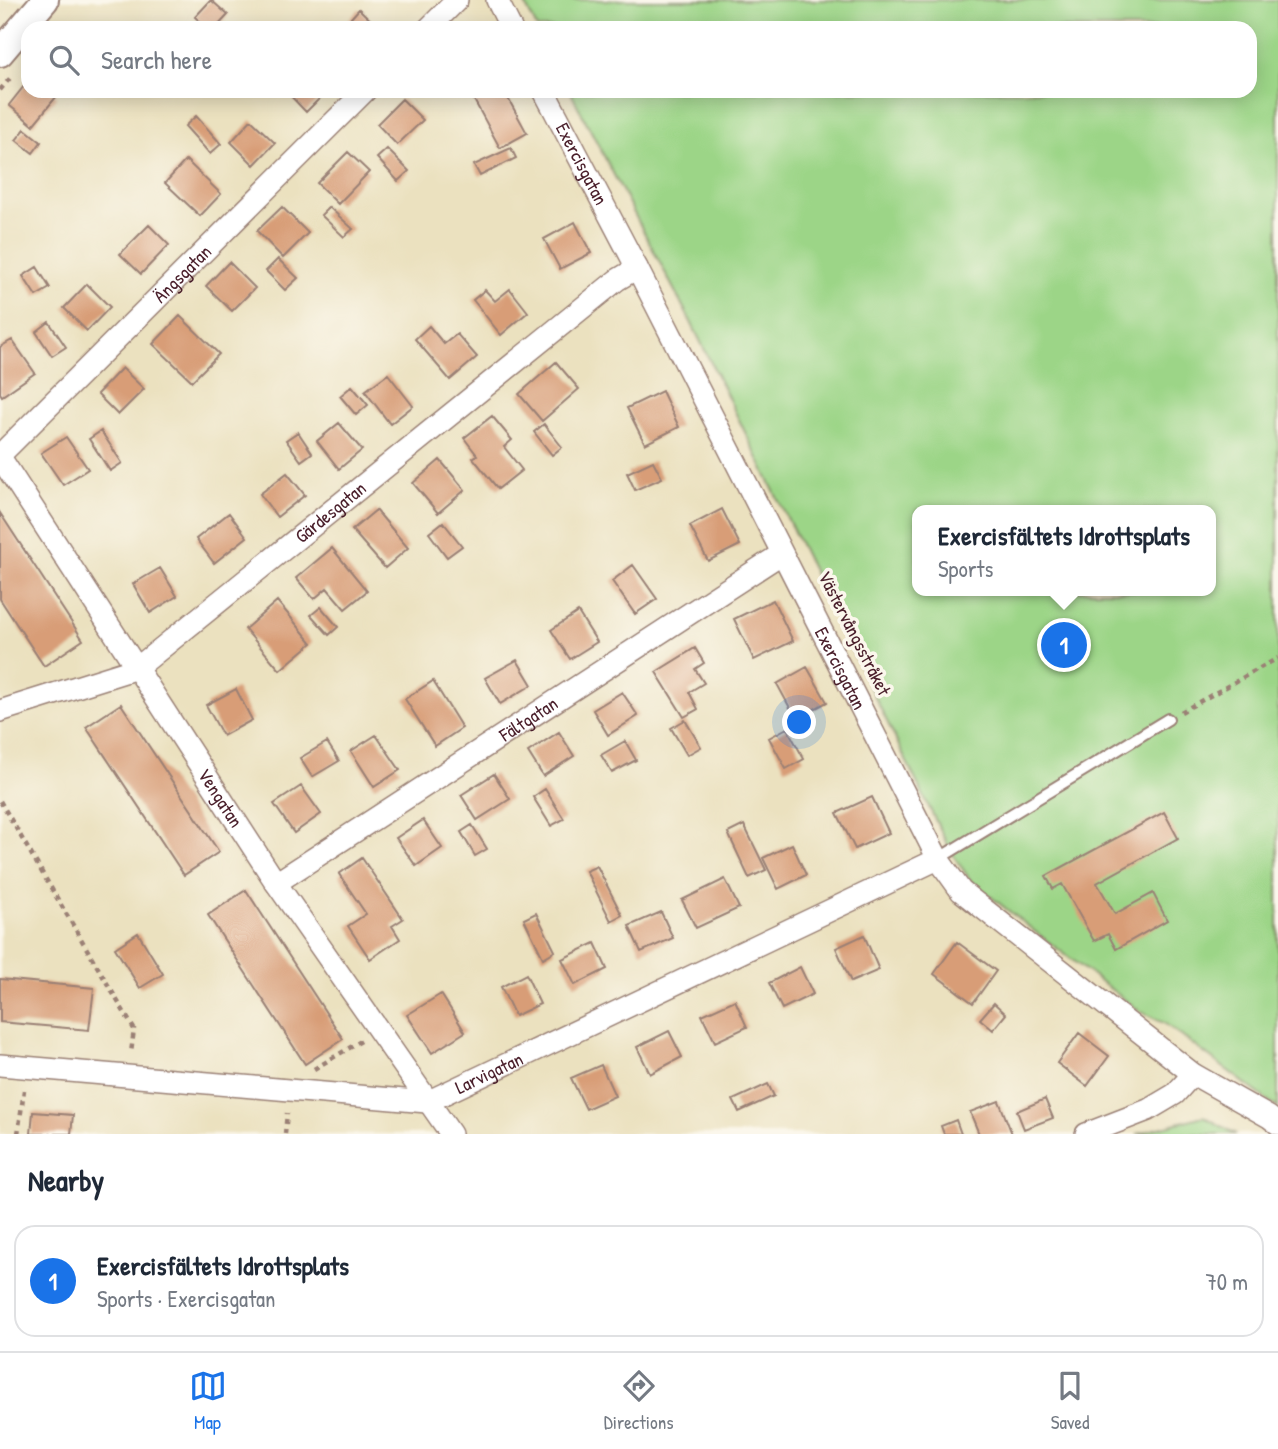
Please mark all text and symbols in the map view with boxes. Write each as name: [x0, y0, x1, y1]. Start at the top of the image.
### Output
search box: [21, 21, 1257, 98]
icon: search: [45, 41, 83, 79]
text: Search here: [101, 42, 212, 77]
street label: Exercisgatan: [550, 118, 614, 209]
street label: Ängsgatan: [147, 239, 217, 308]
street label: Gärdesgatan: [289, 475, 371, 549]
popup: [912, 505, 1216, 596]
text: Exercisfältets Idrottsplats: [938, 518, 1190, 553]
text: Sports: [938, 553, 993, 584]
street label: Västervångsstråket: [812, 566, 898, 700]
pin: 1: [1041, 619, 1087, 671]
street label: Exercisgatan: [809, 622, 873, 714]
street label: Fältgatan: [493, 690, 562, 748]
your location: [782, 705, 816, 739]
street label: Vengatan: [192, 763, 249, 832]
street label: Larvigatan: [451, 1045, 527, 1100]
text: Nearby: [28, 1160, 104, 1200]
text: Exercisfältets Idrottsplats: [97, 1248, 349, 1283]
text: 1: [49, 1266, 57, 1297]
text: 70 m: [1205, 1266, 1248, 1297]
text: Sports · Exercisgatan: [97, 1283, 275, 1314]
tab: Map: [189, 1367, 227, 1435]
tab: Directions: [604, 1367, 674, 1435]
tab: Saved: [1051, 1367, 1089, 1435]

